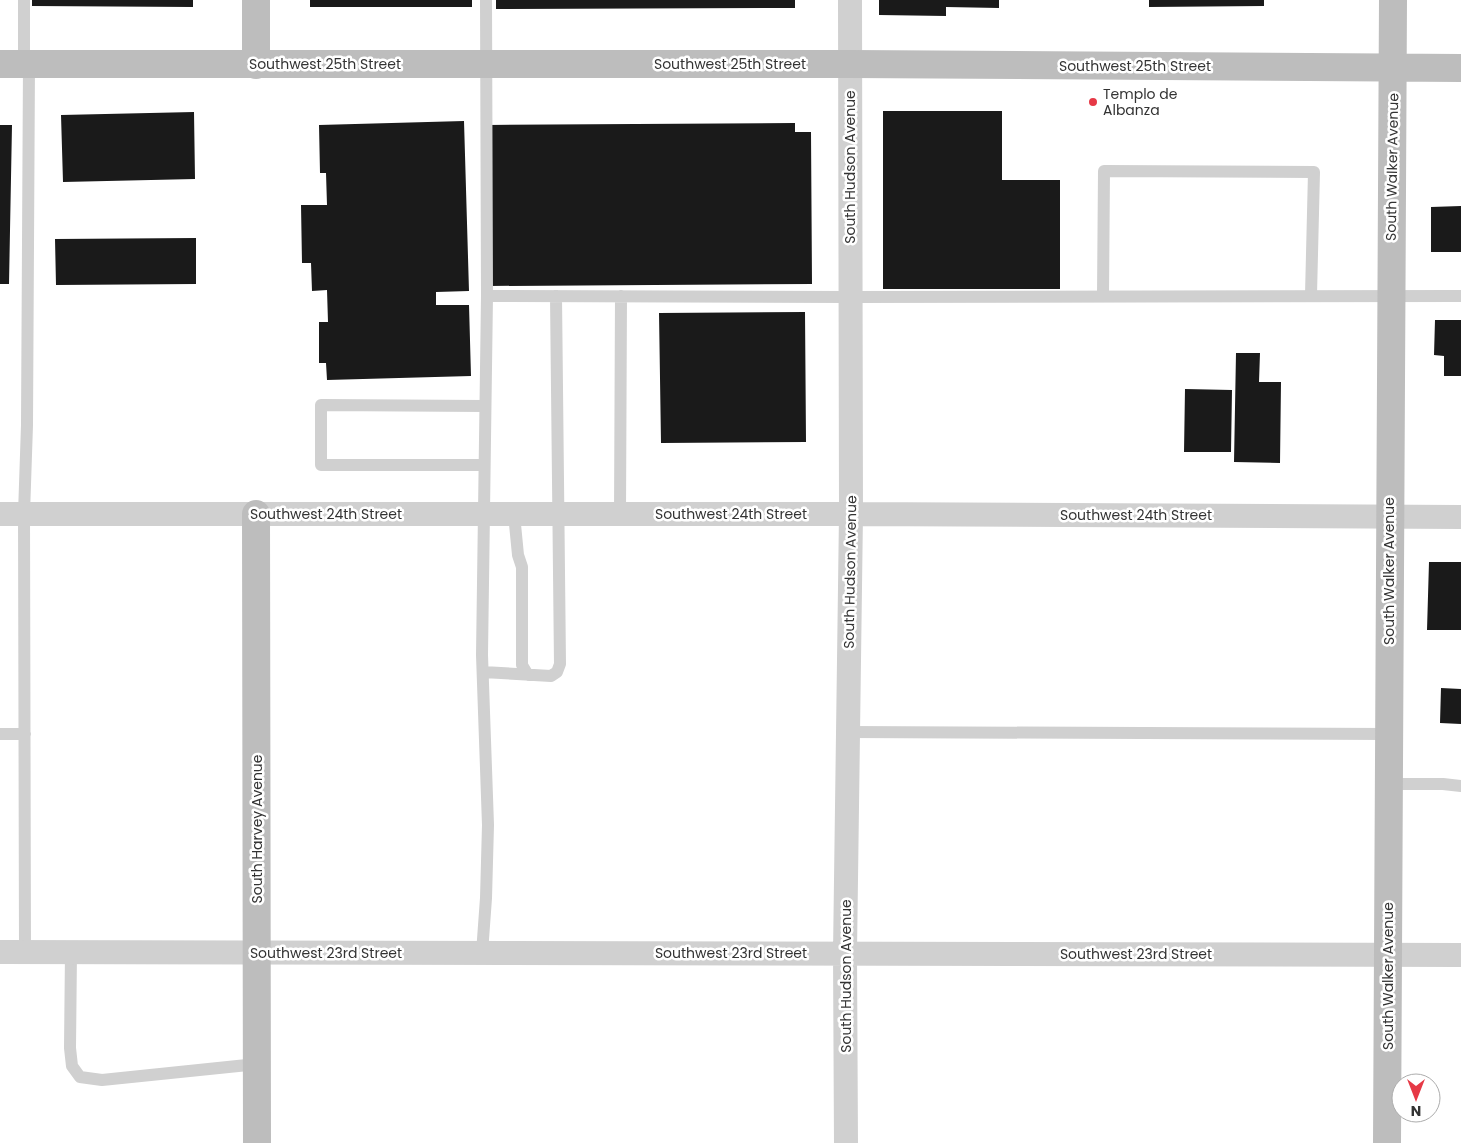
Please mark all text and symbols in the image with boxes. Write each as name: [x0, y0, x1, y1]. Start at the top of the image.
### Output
street label: Southwest 25th Street: [249, 54, 401, 74]
street label: Southwest 25th Street: [654, 54, 806, 74]
street label: Southwest 25th Street: [1059, 56, 1211, 76]
place label: Templo de Albanza: [1103, 84, 1178, 120]
street label: South Hudson Avenue: [840, 90, 860, 244]
street label: South Walker Avenue: [1381, 93, 1403, 241]
marker: Templo de Albanza: [1087, 96, 1099, 108]
street label: South Hudson Avenue: [839, 495, 861, 649]
street label: South Walker Avenue: [1379, 497, 1399, 645]
street label: Southwest 24th Street: [250, 504, 402, 524]
street label: Southwest 24th Street: [655, 504, 807, 524]
street label: Southwest 24th Street: [1060, 505, 1212, 525]
street label: South Harvey Avenue: [247, 754, 267, 904]
street label: South Hudson Avenue: [836, 899, 856, 1053]
street label: South Walker Avenue: [1378, 902, 1398, 1050]
street label: Southwest 23rd Street: [250, 943, 402, 963]
street label: Southwest 23rd Street: [655, 943, 807, 963]
street label: Southwest 23rd Street: [1060, 944, 1212, 964]
north arrow: [1391, 1073, 1441, 1123]
text: N: [1411, 1101, 1421, 1121]

